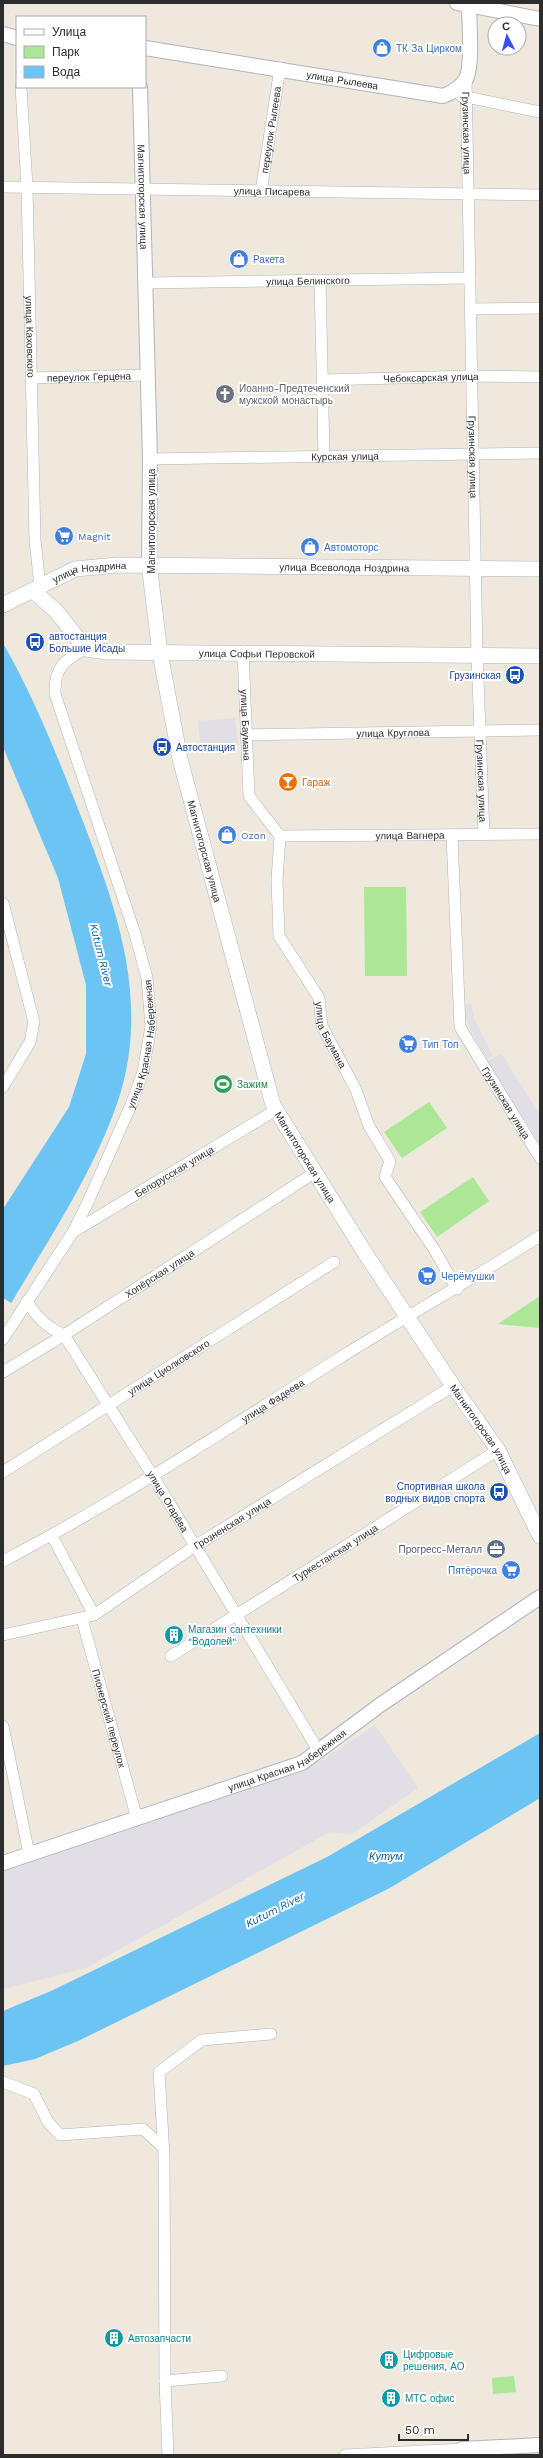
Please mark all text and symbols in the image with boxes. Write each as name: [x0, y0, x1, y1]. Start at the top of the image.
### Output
legend: [16, 16, 146, 88]
north arrow: [487, 16, 527, 56]
text: С: [501, 20, 511, 33]
text: Улица: [52, 25, 86, 39]
shop icon: ТК За Цирком: [371, 37, 393, 59]
place label: ТК За Цирком: [396, 43, 462, 54]
text: Парк: [52, 45, 80, 59]
text: Вода: [52, 65, 80, 79]
street label: улица Рылеева: [306, 69, 380, 91]
street label: переулок Рылеева: [258, 85, 283, 174]
street label: Грузинская улица: [461, 92, 473, 175]
street label: Магнитогорская улица: [136, 144, 150, 250]
street label: улица Писарева: [234, 185, 311, 197]
shop icon: Ракета: [228, 248, 250, 270]
place label: Ракета: [253, 254, 285, 265]
street label: улица Белинского: [266, 274, 350, 287]
street label: улица Каховского: [24, 296, 37, 378]
street label: переулок Герцена: [47, 370, 132, 383]
street label: Чебоксарская улица: [383, 370, 479, 384]
church icon: Иоанно-Предтеченский мужской монастырь: [214, 383, 236, 405]
place label: Иоанно-Предтеченский мужской монастырь: [239, 383, 349, 406]
street label: Грузинская улица: [467, 416, 480, 499]
street label: Курская улица: [311, 450, 379, 462]
street label: Магнитогорская улица: [146, 468, 157, 573]
supermarket icon: Magnit: [53, 525, 75, 547]
place label: Magnit: [78, 531, 111, 542]
shop icon: Автомоторс: [299, 536, 321, 558]
place label: Автомоторс: [324, 542, 379, 553]
street label: улица Ноздрина: [51, 559, 127, 585]
street label: улица Всеволода Ноздрина: [279, 561, 410, 573]
bus stop icon: автостанция Большие Исады: [24, 631, 46, 653]
place label: автостанция Большие Исады: [49, 631, 125, 654]
street label: улица Софьи Перовской: [199, 647, 315, 659]
bus stop icon: Грузинская: [504, 664, 526, 686]
place label: Грузинская: [449, 670, 501, 681]
street label: улица Баумана: [239, 689, 253, 761]
street label: улица Круглова: [356, 726, 430, 739]
bus stop icon: Автостанция: [151, 736, 173, 758]
street label: Грузинская улица: [475, 739, 489, 823]
place label: Автостанция: [176, 742, 235, 753]
bar icon: Гараж: [277, 771, 299, 793]
place label: Гараж: [302, 777, 331, 788]
street label: Магнитогорская улица: [186, 799, 224, 904]
shop icon: Ozon: [216, 824, 238, 846]
street label: улица Вагнера: [375, 829, 445, 841]
place label: Ozon: [241, 830, 266, 841]
water label: Kutum River: [87, 922, 115, 988]
street label: улица Красная Набережная: [125, 979, 157, 1110]
street label: улица Баумана: [314, 1001, 349, 1070]
supermarket icon: Тип Топ: [397, 1033, 419, 1055]
place label: Тип Топ: [422, 1039, 458, 1050]
street label: Грузинская улица: [480, 1065, 533, 1141]
sports icon: Зажим: [212, 1073, 234, 1095]
place label: Зажим: [237, 1079, 268, 1090]
street label: Магнитогорская улица: [273, 1109, 338, 1205]
street label: Белорусская улица: [133, 1143, 216, 1199]
street label: Хопёрская улица: [123, 1247, 196, 1300]
supermarket icon: Черёмушки: [416, 1265, 438, 1287]
place label: Черёмушки: [441, 1271, 494, 1282]
street label: улица Циолковского: [126, 1337, 212, 1397]
street label: улица Фадеева: [239, 1376, 306, 1424]
street label: Магнитогорская улица: [448, 1382, 514, 1476]
street label: улица Огарёва: [145, 1468, 191, 1534]
place label: Спортивная школа водных видов спорта: [385, 1481, 485, 1504]
bus stop icon: Спортивная школа водных видов спорта: [488, 1481, 510, 1503]
street label: Грозненская улица: [191, 1495, 273, 1551]
street label: Туркестанская улица: [291, 1522, 380, 1583]
office icon: Прогресс-Металл: [485, 1538, 507, 1560]
place label: Прогресс-Металл: [398, 1544, 482, 1555]
supermarket icon: Пятёрочка: [500, 1559, 522, 1581]
place label: Пятёрочка: [448, 1565, 497, 1576]
building icon: Магазин сантехники "Водолей": [163, 1624, 185, 1646]
place label: Магазин сантехники "Водолей": [188, 1624, 282, 1647]
street label: Пионерский переулок: [91, 1668, 128, 1769]
street label: улица Красная Набережная: [226, 1727, 348, 1793]
water label: Кутум: [369, 1850, 403, 1863]
water label: Kutum River: [243, 1889, 307, 1930]
building icon: Автозапчасти: [103, 2327, 125, 2349]
place label: Автозапчасти: [128, 2333, 191, 2344]
building icon: Цифровые решения, АО: [378, 2349, 400, 2371]
place label: Цифровые решения, АО: [403, 2349, 465, 2372]
building icon: МТС офис: [380, 2387, 402, 2409]
place label: МТС офис: [405, 2393, 454, 2404]
scale bar: [399, 2416, 468, 2442]
text: 50 m: [405, 2423, 435, 2437]

